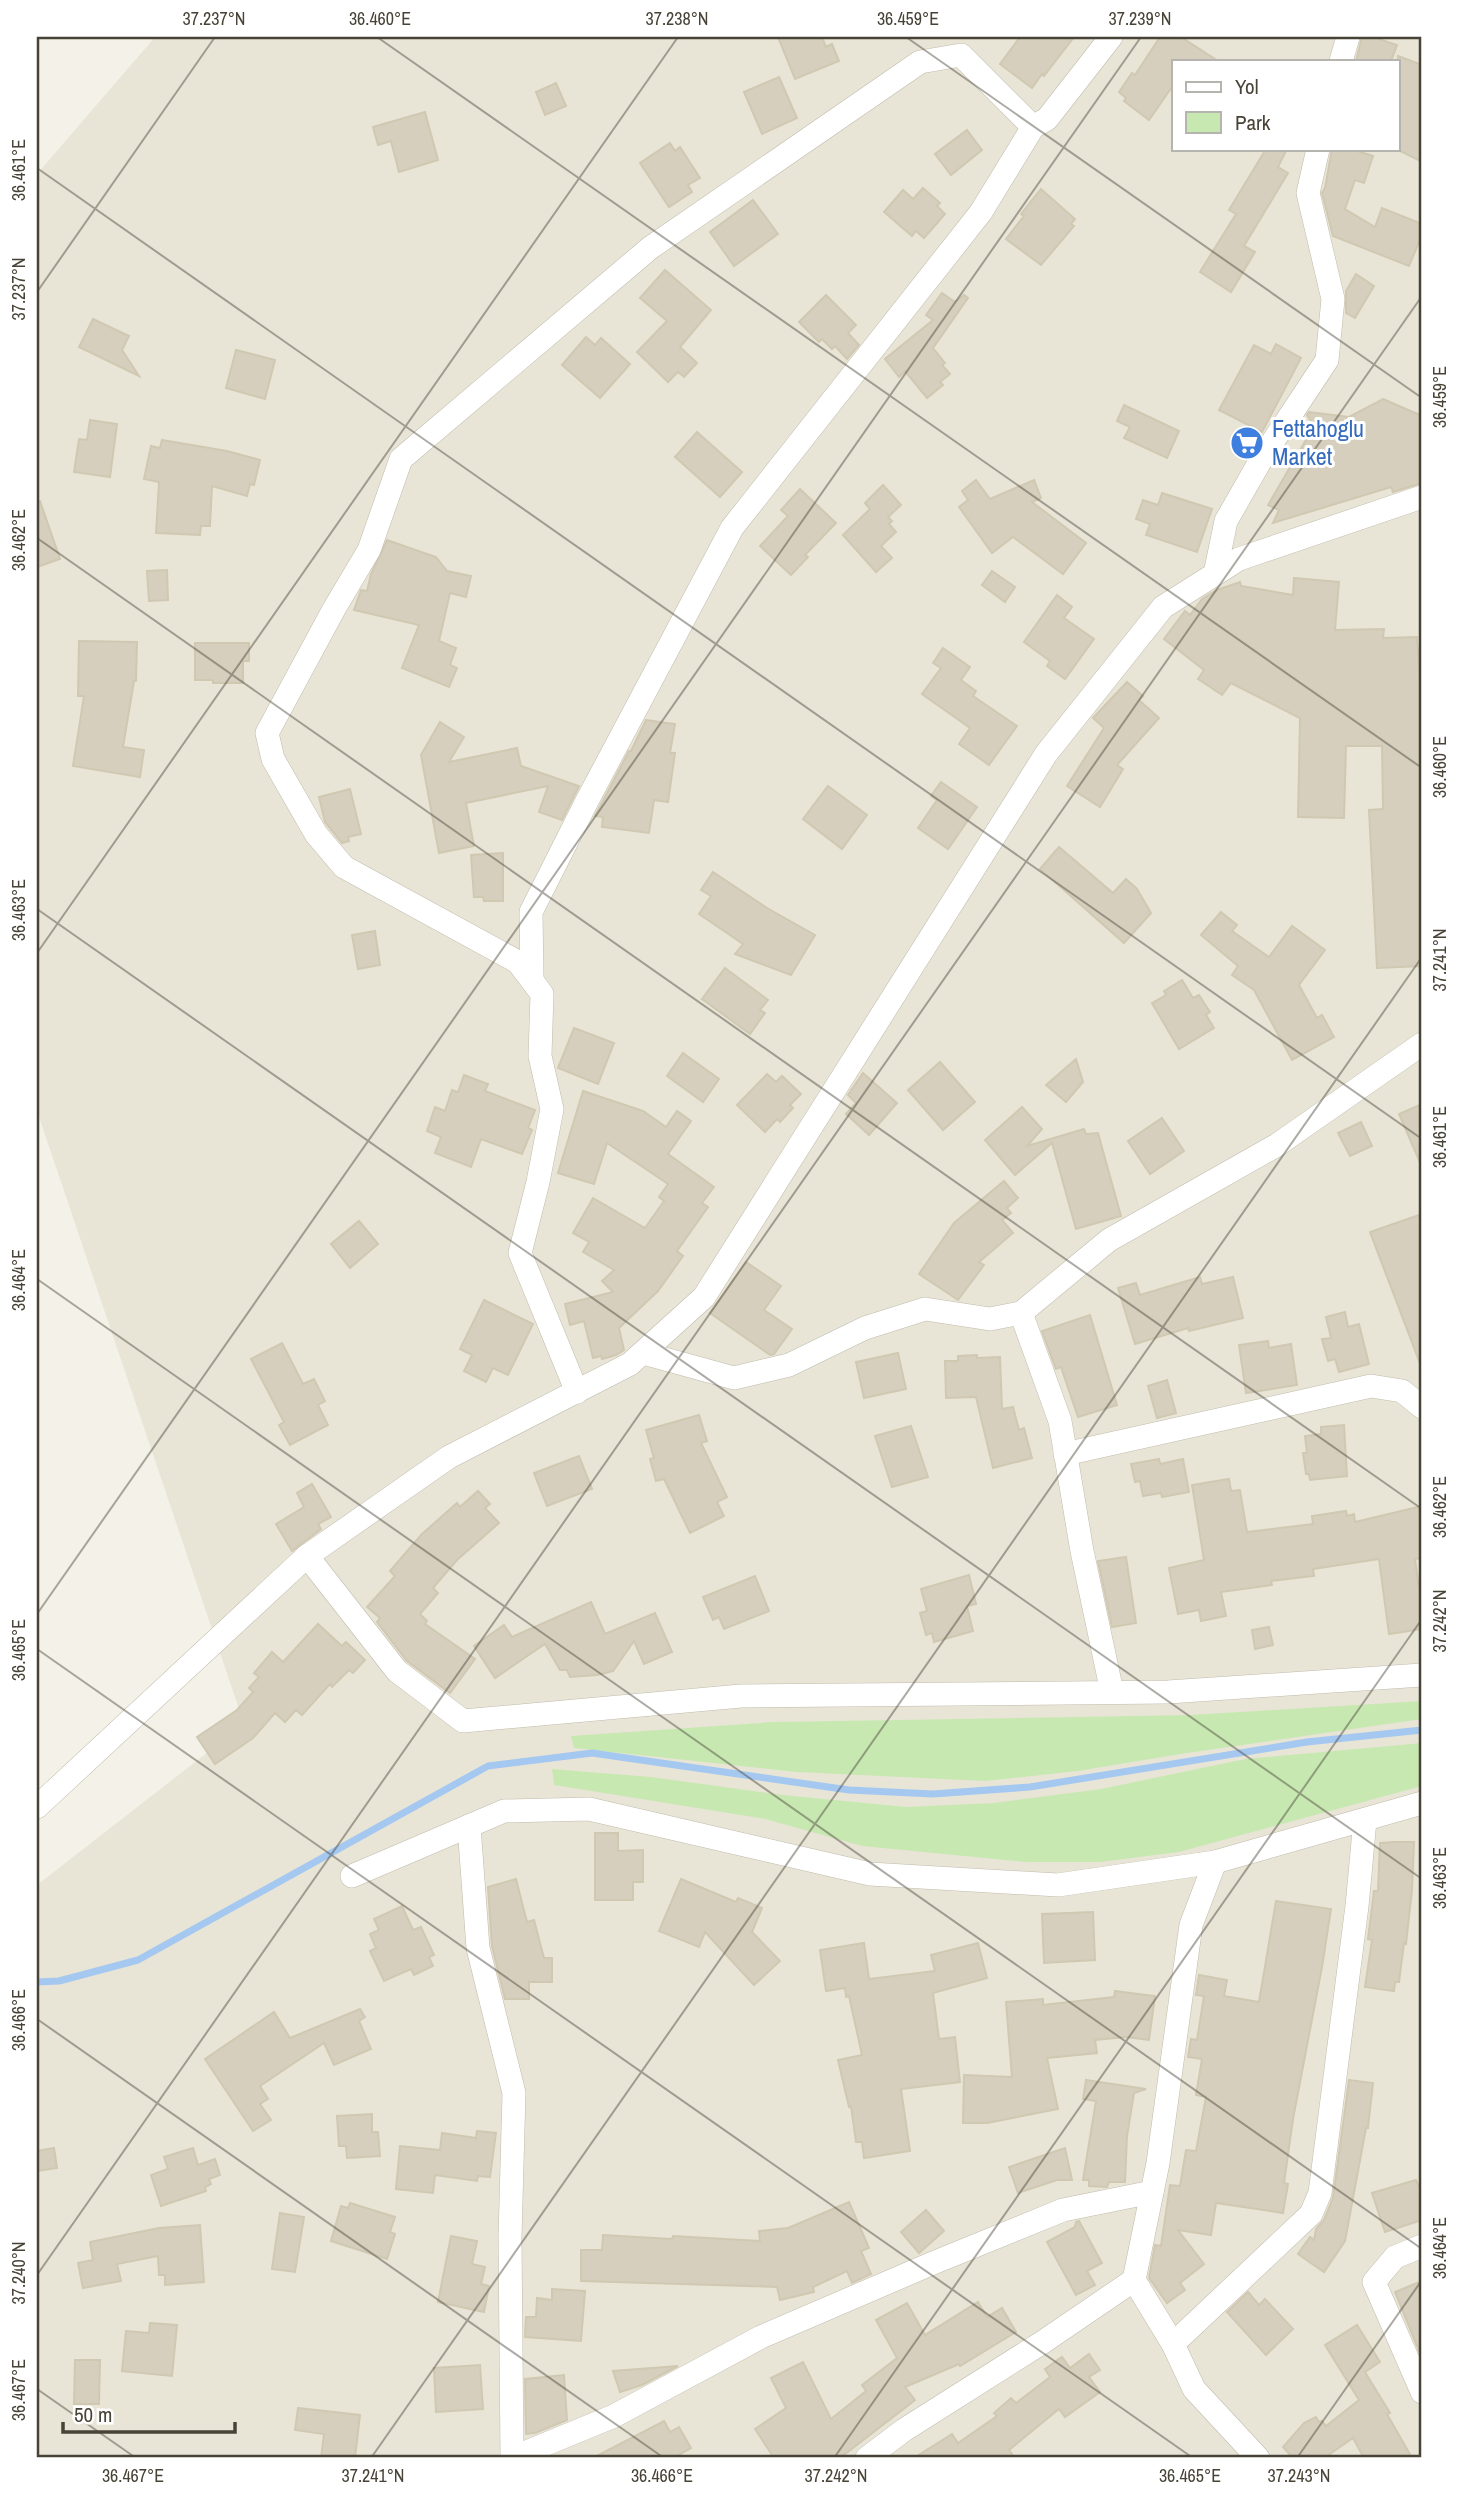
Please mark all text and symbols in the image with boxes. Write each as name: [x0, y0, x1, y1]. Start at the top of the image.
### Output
text: 37.237°N: [183, 6, 246, 31]
text: 36.460°E: [349, 6, 411, 31]
text: 37.238°N: [646, 6, 709, 31]
text: 36.459°E: [877, 6, 939, 31]
text: 37.239°N: [1109, 6, 1172, 31]
legend: [1172, 60, 1400, 150]
text: Yol: [1235, 72, 1259, 101]
text: Park: [1235, 108, 1271, 137]
text: 36.461°E: [6, 139, 31, 201]
text: 37.237°N: [6, 258, 31, 321]
text: 36.459°E: [1427, 366, 1452, 428]
place label: Fettahoglu Market: [1272, 412, 1364, 472]
supermarket icon: Fettahoglu Market: [1228, 424, 1266, 462]
text: 36.462°E: [6, 509, 31, 571]
text: 36.460°E: [1427, 736, 1452, 798]
text: 36.463°E: [6, 879, 31, 941]
text: 37.241°N: [1427, 929, 1452, 992]
text: 36.461°E: [1427, 1106, 1452, 1168]
text: 36.464°E: [6, 1249, 31, 1311]
text: 36.462°E: [1427, 1476, 1452, 1538]
text: 37.242°N: [1427, 1590, 1452, 1653]
text: 36.465°E: [6, 1619, 31, 1681]
text: 36.463°E: [1427, 1847, 1452, 1909]
text: 36.466°E: [6, 1989, 31, 2051]
text: 36.464°E: [1427, 2217, 1452, 2279]
text: 37.240°N: [6, 2242, 31, 2305]
text: 36.467°E: [6, 2359, 31, 2421]
scale bar: [63, 2390, 234, 2434]
text: 50 m: [74, 2400, 112, 2429]
text: 36.467°E: [102, 2463, 164, 2488]
text: 37.241°N: [342, 2463, 405, 2488]
text: 36.466°E: [631, 2463, 693, 2488]
text: 37.242°N: [805, 2463, 868, 2488]
text: 36.465°E: [1159, 2463, 1221, 2488]
text: 37.243°N: [1268, 2463, 1331, 2488]

